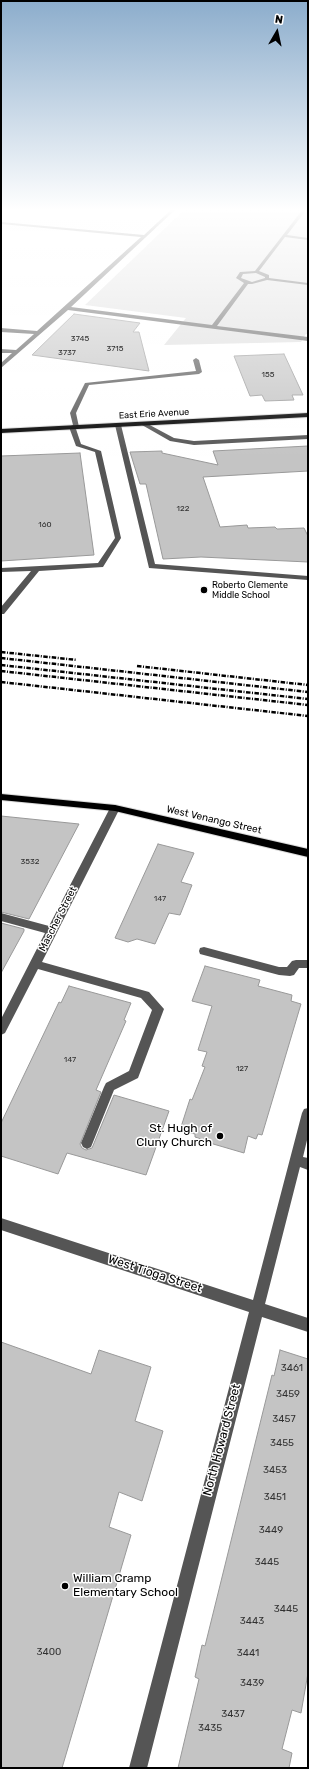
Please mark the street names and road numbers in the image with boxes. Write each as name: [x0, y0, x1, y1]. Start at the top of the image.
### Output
street label: East Erie Avenue: [118, 407, 190, 421]
street label: West Venango Street: [165, 803, 263, 837]
street label: Mascher Street: [37, 885, 79, 953]
street label: West Tioga Street: [106, 1252, 204, 1296]
street label: North Howard Street: [200, 1382, 244, 1498]

